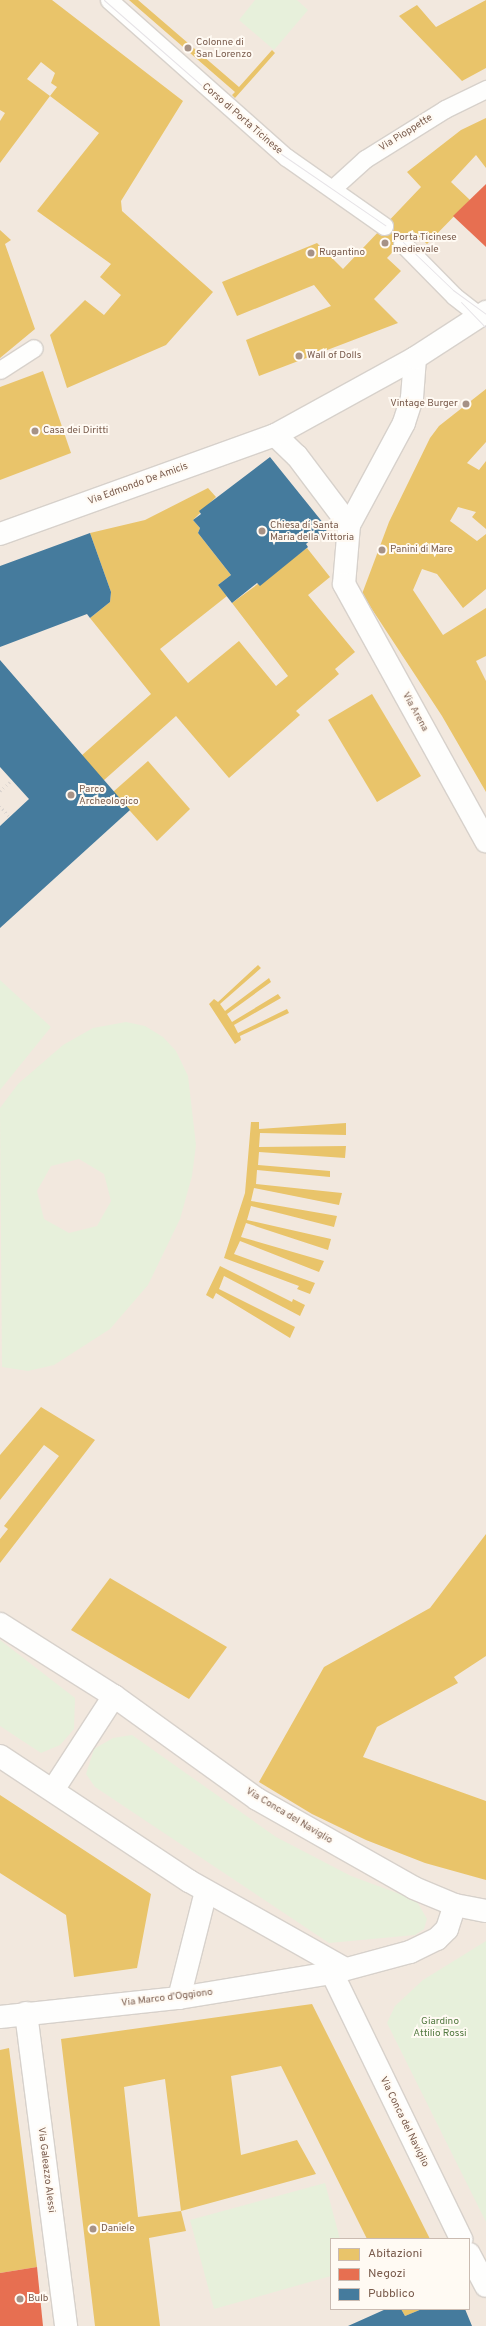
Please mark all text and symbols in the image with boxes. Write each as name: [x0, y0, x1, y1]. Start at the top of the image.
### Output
place label: Colonne di San Lorenzo: [196, 36, 252, 60]
marker: Colonne di San Lorenzo: [183, 43, 193, 53]
street label: Corso di Porta Ticinese: [199, 81, 285, 157]
street label: Via Pioppette: [377, 112, 435, 154]
place label: Porta Ticinese medievale: [393, 231, 457, 254]
marker: Porta Ticinese medievale: [380, 238, 390, 248]
place label: Rugantino: [319, 247, 365, 259]
marker: Rugantino: [306, 248, 316, 258]
place label: Wall of Dolls: [307, 350, 361, 362]
marker: Wall of Dolls: [294, 351, 304, 361]
place label: Vintage Burger: [390, 398, 458, 410]
marker: Vintage Burger: [461, 399, 471, 409]
place label: Casa dei Diritti: [43, 425, 108, 437]
marker: Casa dei Diritti: [30, 426, 40, 436]
street label: Via Edmondo De Amicis: [86, 460, 190, 508]
place label: Chiesa di Santa Maria della Vittoria: [270, 519, 355, 542]
marker: Chiesa di Santa Maria della Vittoria: [257, 526, 267, 536]
place label: Panini di Mare: [390, 544, 453, 556]
marker: Panini di Mare: [377, 545, 387, 555]
street label: Via Arena: [399, 690, 431, 734]
place label: Parco Archeologico: [79, 783, 139, 806]
marker: Parco Archeologico: [66, 790, 76, 800]
street label: Via Conca del Naviglio: [243, 1785, 335, 1847]
street label: Via Marco d'Oggiono: [121, 1986, 213, 2010]
park label: Giardino Attilio Rossi: [413, 2015, 467, 2038]
street label: Via Conca del Naviglio: [377, 2075, 431, 2169]
street label: Via Galeazzo Alessi: [35, 2126, 57, 2214]
place label: Daniele: [101, 2223, 135, 2235]
marker: Daniele: [88, 2224, 98, 2234]
legend: [330, 2238, 470, 2310]
text: Abitazioni: [368, 2246, 422, 2262]
text: Negozi: [368, 2266, 406, 2282]
text: Pubblico: [368, 2286, 415, 2302]
place label: Bulb: [28, 2293, 48, 2305]
marker: Bulb: [15, 2294, 25, 2304]

